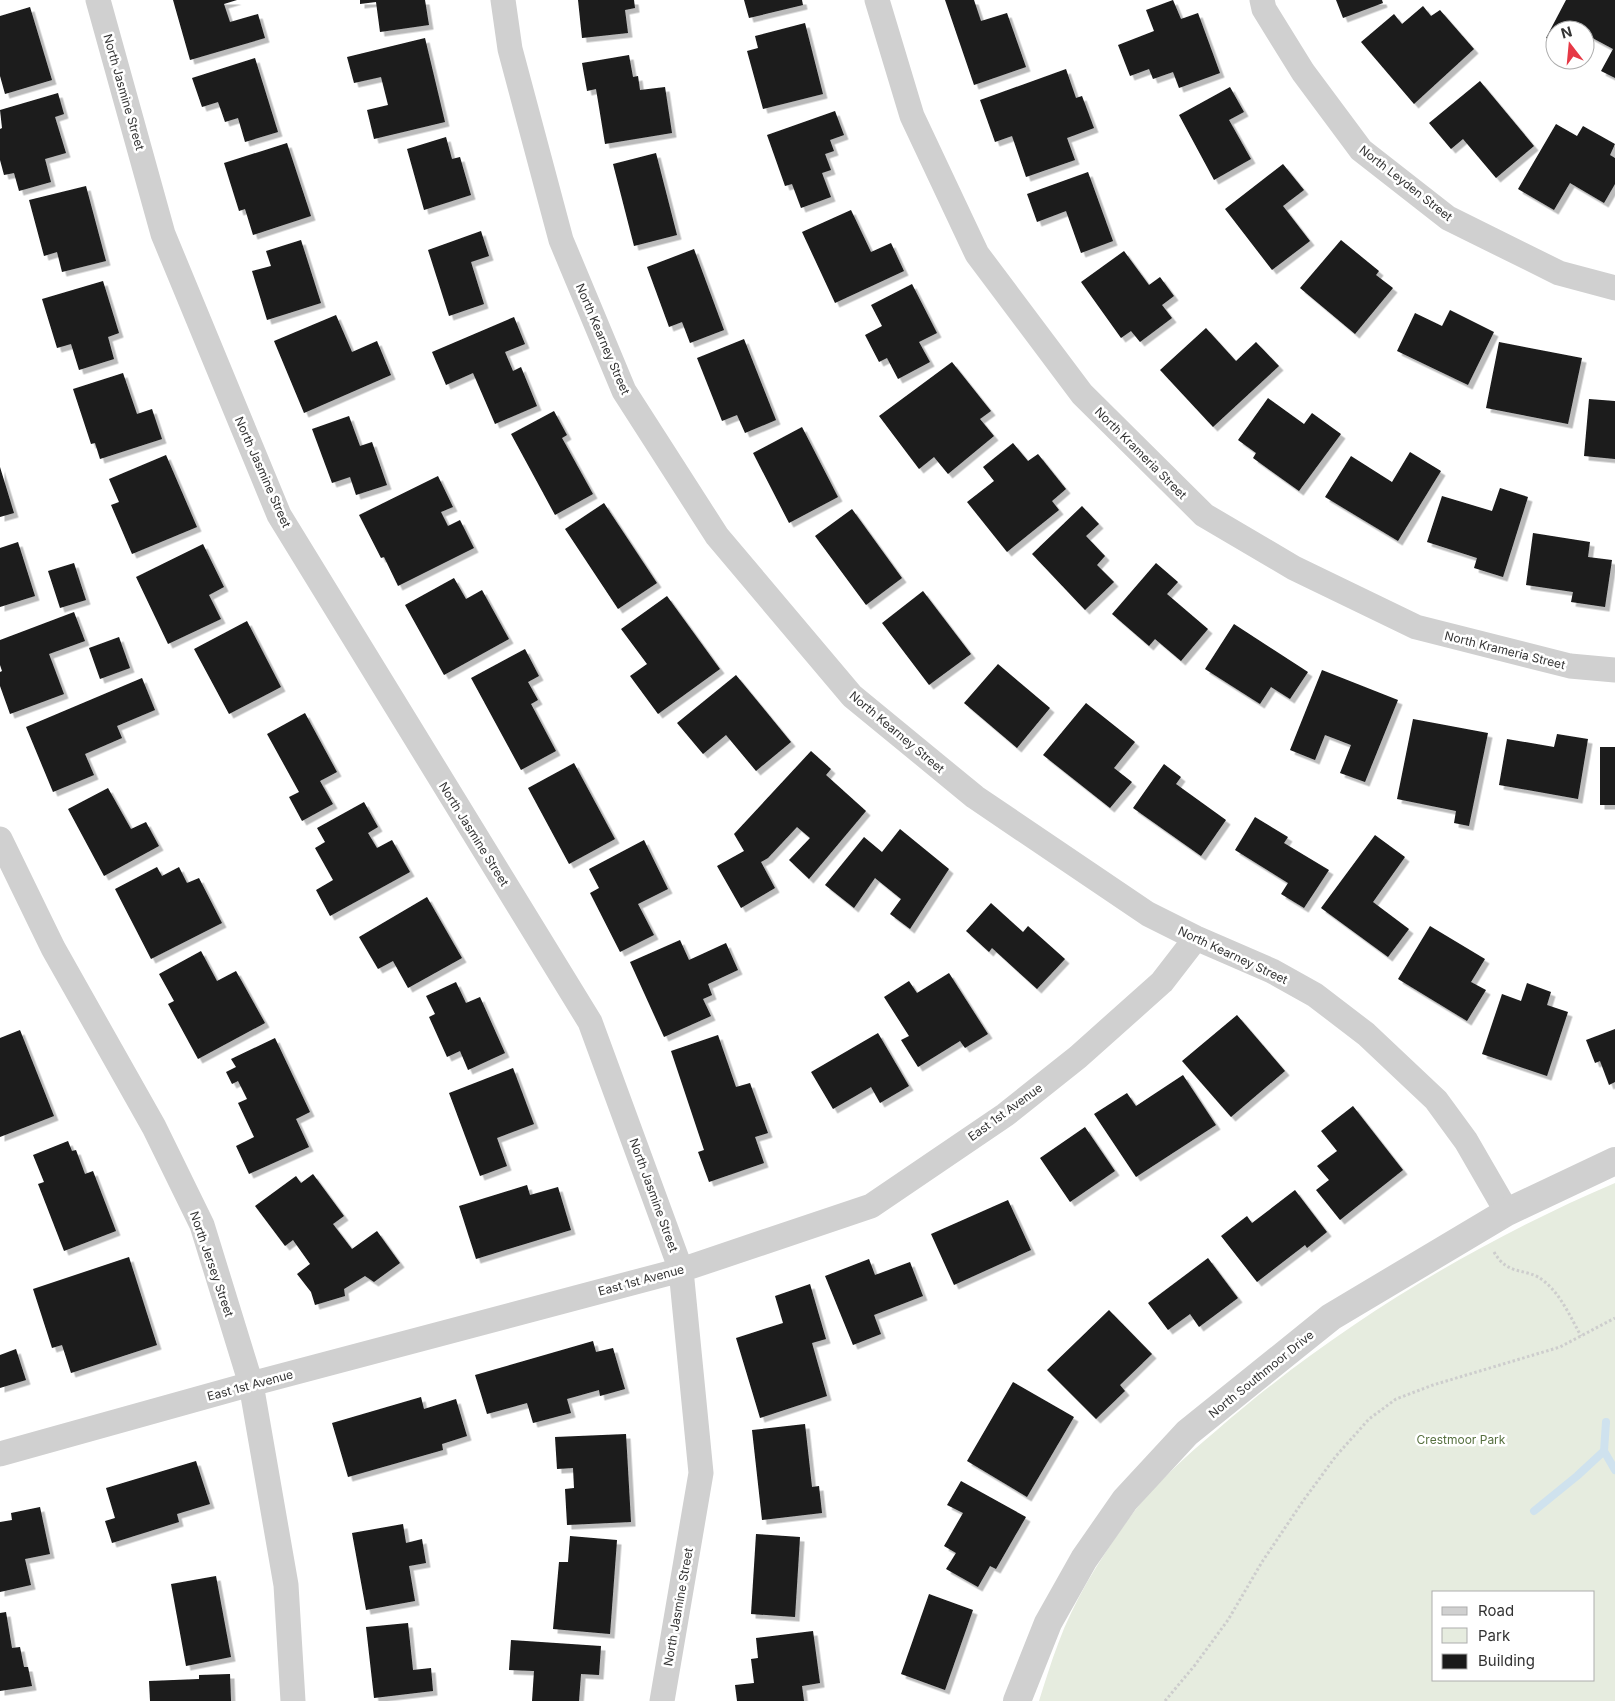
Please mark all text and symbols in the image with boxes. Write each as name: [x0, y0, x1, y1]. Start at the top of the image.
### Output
north arrow: [1545, 20, 1595, 70]
text: N: [1559, 22, 1574, 42]
street label: North Jasmine Street: [100, 32, 148, 152]
street label: North Leyden Street: [1356, 142, 1456, 224]
street label: North Kearney Street: [573, 281, 633, 397]
street label: North Krameria Street: [1092, 404, 1190, 502]
street label: North Jasmine Street: [232, 414, 294, 530]
street label: North Krameria Street: [1443, 628, 1567, 672]
street label: North Kearney Street: [846, 688, 948, 776]
street label: North Jasmine Street: [436, 779, 512, 889]
street label: North Kearney Street: [1176, 923, 1290, 987]
street label: East 1st Avenue: [965, 1080, 1045, 1144]
street label: North Jasmine Street: [626, 1136, 682, 1254]
street label: North Jersey Street: [187, 1209, 237, 1319]
street label: East 1st Avenue: [596, 1261, 686, 1299]
street label: North Southmoor Drive: [1205, 1327, 1317, 1421]
street label: East 1st Avenue: [205, 1366, 295, 1404]
park label: Crestmoor Park: [1417, 1432, 1506, 1447]
street label: North Jasmine Street: [660, 1547, 696, 1667]
legend: [1432, 1591, 1595, 1681]
text: Road: [1478, 1601, 1514, 1620]
text: Park: [1478, 1626, 1511, 1645]
text: Building: [1478, 1651, 1535, 1670]

